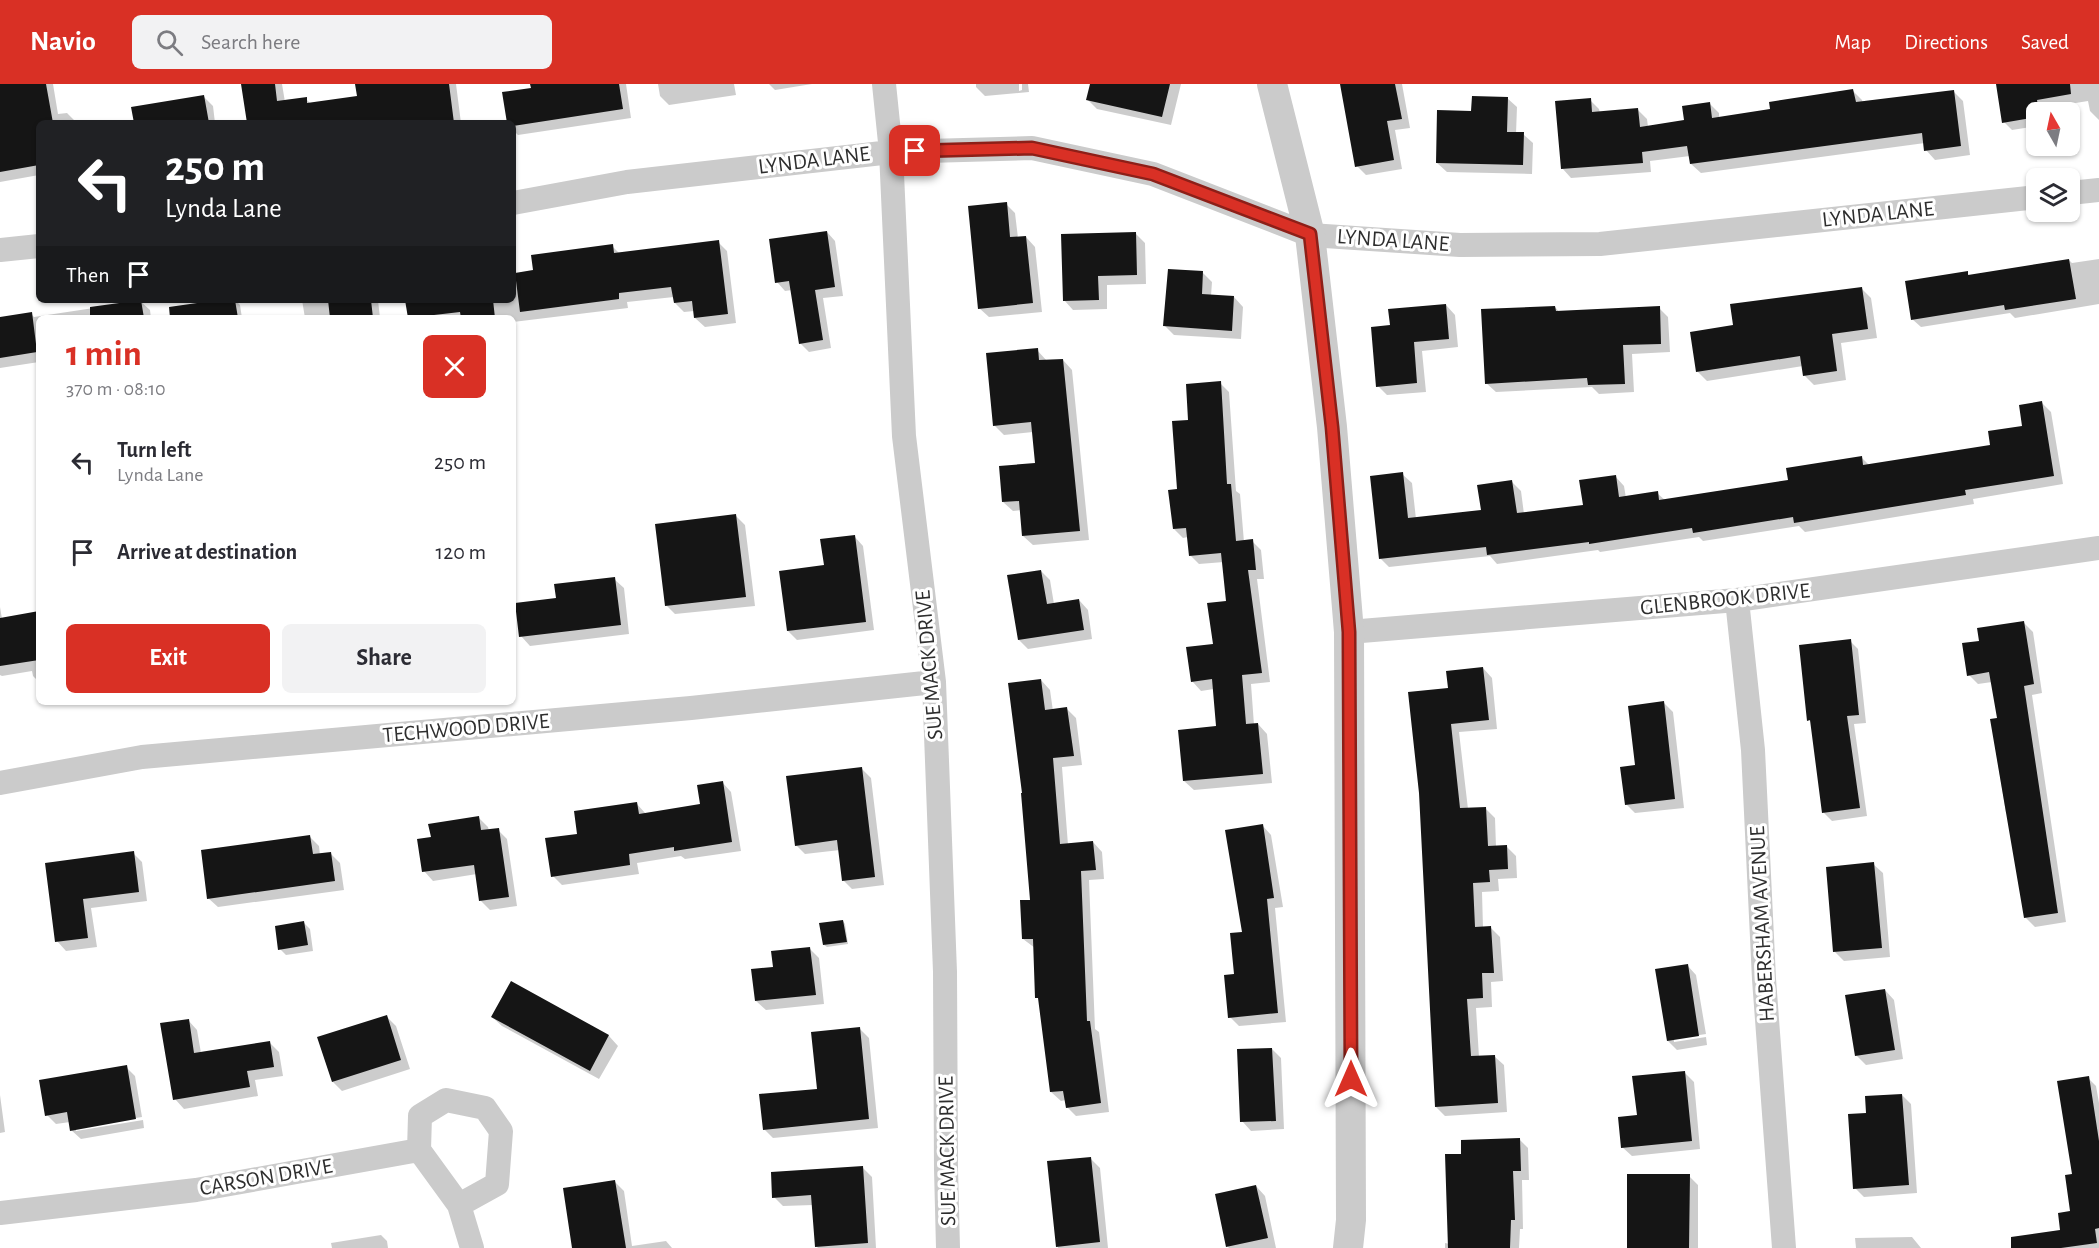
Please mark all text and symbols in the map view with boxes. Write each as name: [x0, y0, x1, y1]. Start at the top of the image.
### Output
search box: [132, 15, 552, 69]
icon: search: [153, 26, 186, 59]
text: Navio: [30, 28, 96, 56]
text: Search here: [201, 31, 300, 53]
text: Map: [1835, 32, 1871, 53]
text: Directions: [1904, 32, 1988, 53]
text: Saved: [2021, 32, 2069, 53]
north arrow: [2026, 102, 2080, 156]
map controls: [2026, 102, 2080, 222]
pin: [889, 125, 940, 176]
icon: arrive: [898, 134, 931, 167]
street label: LYNDA LANE: [757, 142, 872, 178]
icon: left: [66, 144, 144, 222]
text: 250 m: [165, 146, 265, 188]
button: layers: [2026, 168, 2080, 222]
text: Lynda Lane: [165, 195, 282, 222]
street label: LYNDA LANE: [1821, 197, 1935, 231]
street label: LYNDA LANE: [1336, 225, 1450, 255]
icon: arrive: [122, 258, 155, 291]
text: Then: [66, 264, 110, 286]
button: close: [423, 335, 486, 398]
text: 1 min: [66, 336, 142, 372]
text: 370 m · 08:10: [66, 379, 166, 399]
text: Turn left: [117, 439, 191, 461]
icon: left: [66, 446, 99, 479]
text: 250 m: [434, 451, 486, 473]
text: Lynda Lane: [117, 465, 204, 485]
icon: arrive: [66, 536, 99, 569]
text: Arrive at destination: [117, 541, 297, 563]
text: 120 m: [436, 541, 486, 563]
street label: GLENBROOK DRIVE: [1639, 579, 1811, 619]
street label: SUE MACK DRIVE: [911, 589, 947, 741]
button: Exit: [66, 624, 270, 693]
button: Share: [282, 624, 486, 693]
street label: TECHWOOD DRIVE: [382, 710, 551, 746]
street label: HABERSHAM AVENUE: [1746, 825, 1778, 1023]
position arrow: [1319, 1047, 1383, 1111]
street label: SUE MACK DRIVE: [935, 1075, 959, 1226]
street label: CARSON DRIVE: [198, 1154, 334, 1199]

